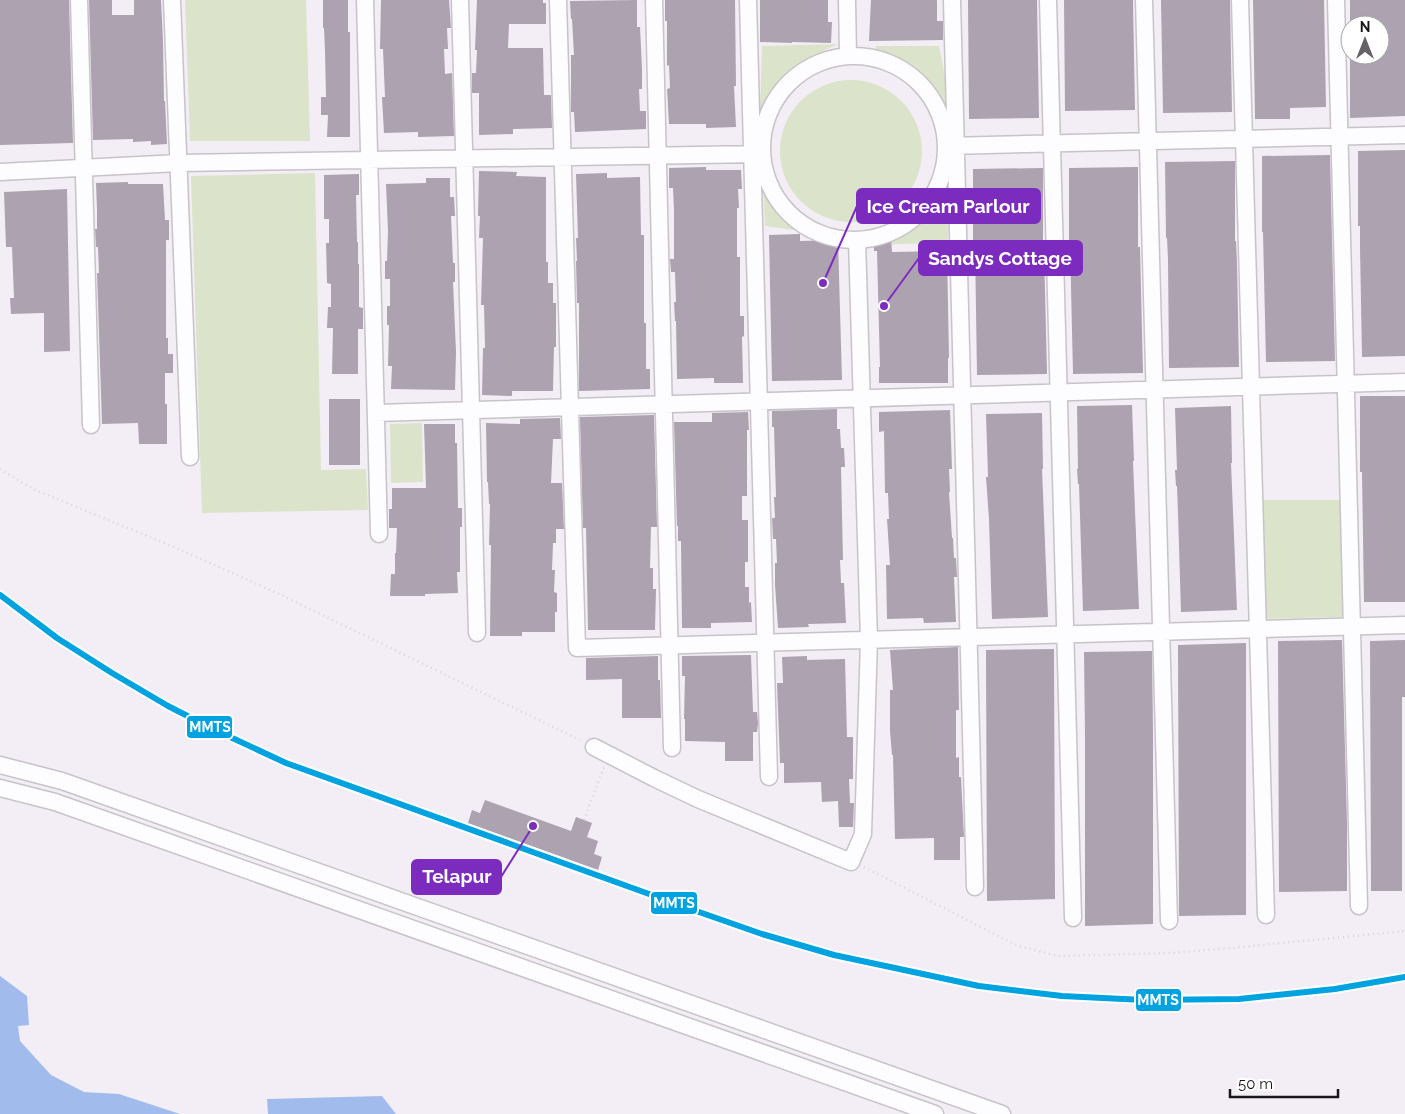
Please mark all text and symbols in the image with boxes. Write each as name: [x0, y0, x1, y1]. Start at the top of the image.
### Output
north arrow: [1340, 15, 1390, 65]
text: N: [1360, 19, 1370, 35]
callout: Ice Cream Parlour: [857, 189, 1040, 223]
text: Ice Cream Parlour: [866, 195, 1030, 217]
callout: Sandys Cottage: [919, 241, 1082, 275]
text: Sandys Cottage: [928, 247, 1072, 269]
line badge: MMTS: [186, 715, 233, 739]
text: MMTS: [189, 719, 231, 735]
callout: Telapur: [412, 860, 501, 894]
text: Telapur: [422, 865, 492, 887]
line badge: MMTS: [650, 891, 698, 915]
text: MMTS: [653, 895, 695, 911]
line badge: MMTS: [1135, 988, 1182, 1012]
text: MMTS: [1137, 992, 1179, 1008]
scale bar: [1230, 1066, 1338, 1098]
text: 50 m: [1238, 1075, 1273, 1093]

